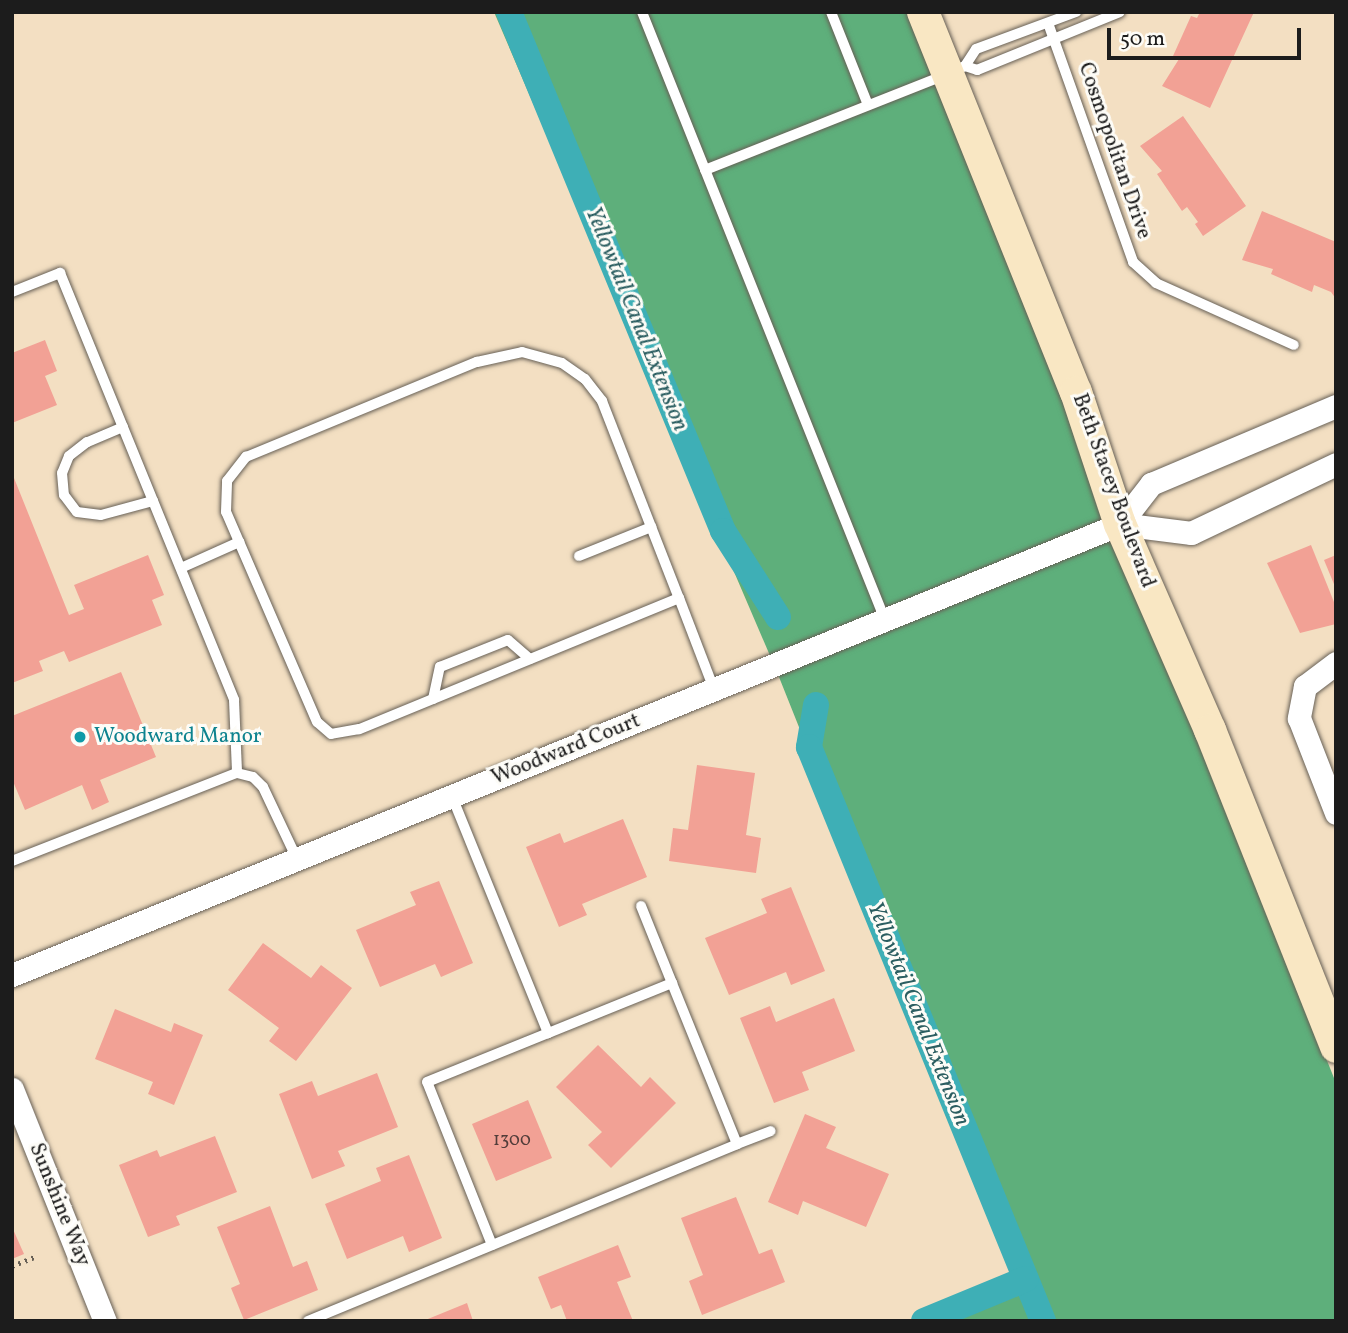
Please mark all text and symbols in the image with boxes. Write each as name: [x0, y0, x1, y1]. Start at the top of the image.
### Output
scale bar: [1110, 14, 1304, 58]
text: 50 m: [1120, 25, 1165, 54]
street label: Cosmopolitan Drive: [1072, 59, 1156, 243]
water label: Yellowtail Canal Extension: [578, 203, 694, 435]
street label: Beth Stacey Boulevard: [1066, 390, 1160, 592]
street label: Woodward Court: [488, 709, 644, 791]
place label: Woodward Manor: [94, 724, 262, 750]
marker: Woodward Manor: [72, 729, 88, 745]
water label: Yellowtail Canal Extension: [860, 898, 976, 1130]
house number: 1300: [493, 1130, 531, 1152]
street label: Sunshine Way: [23, 1139, 95, 1271]

